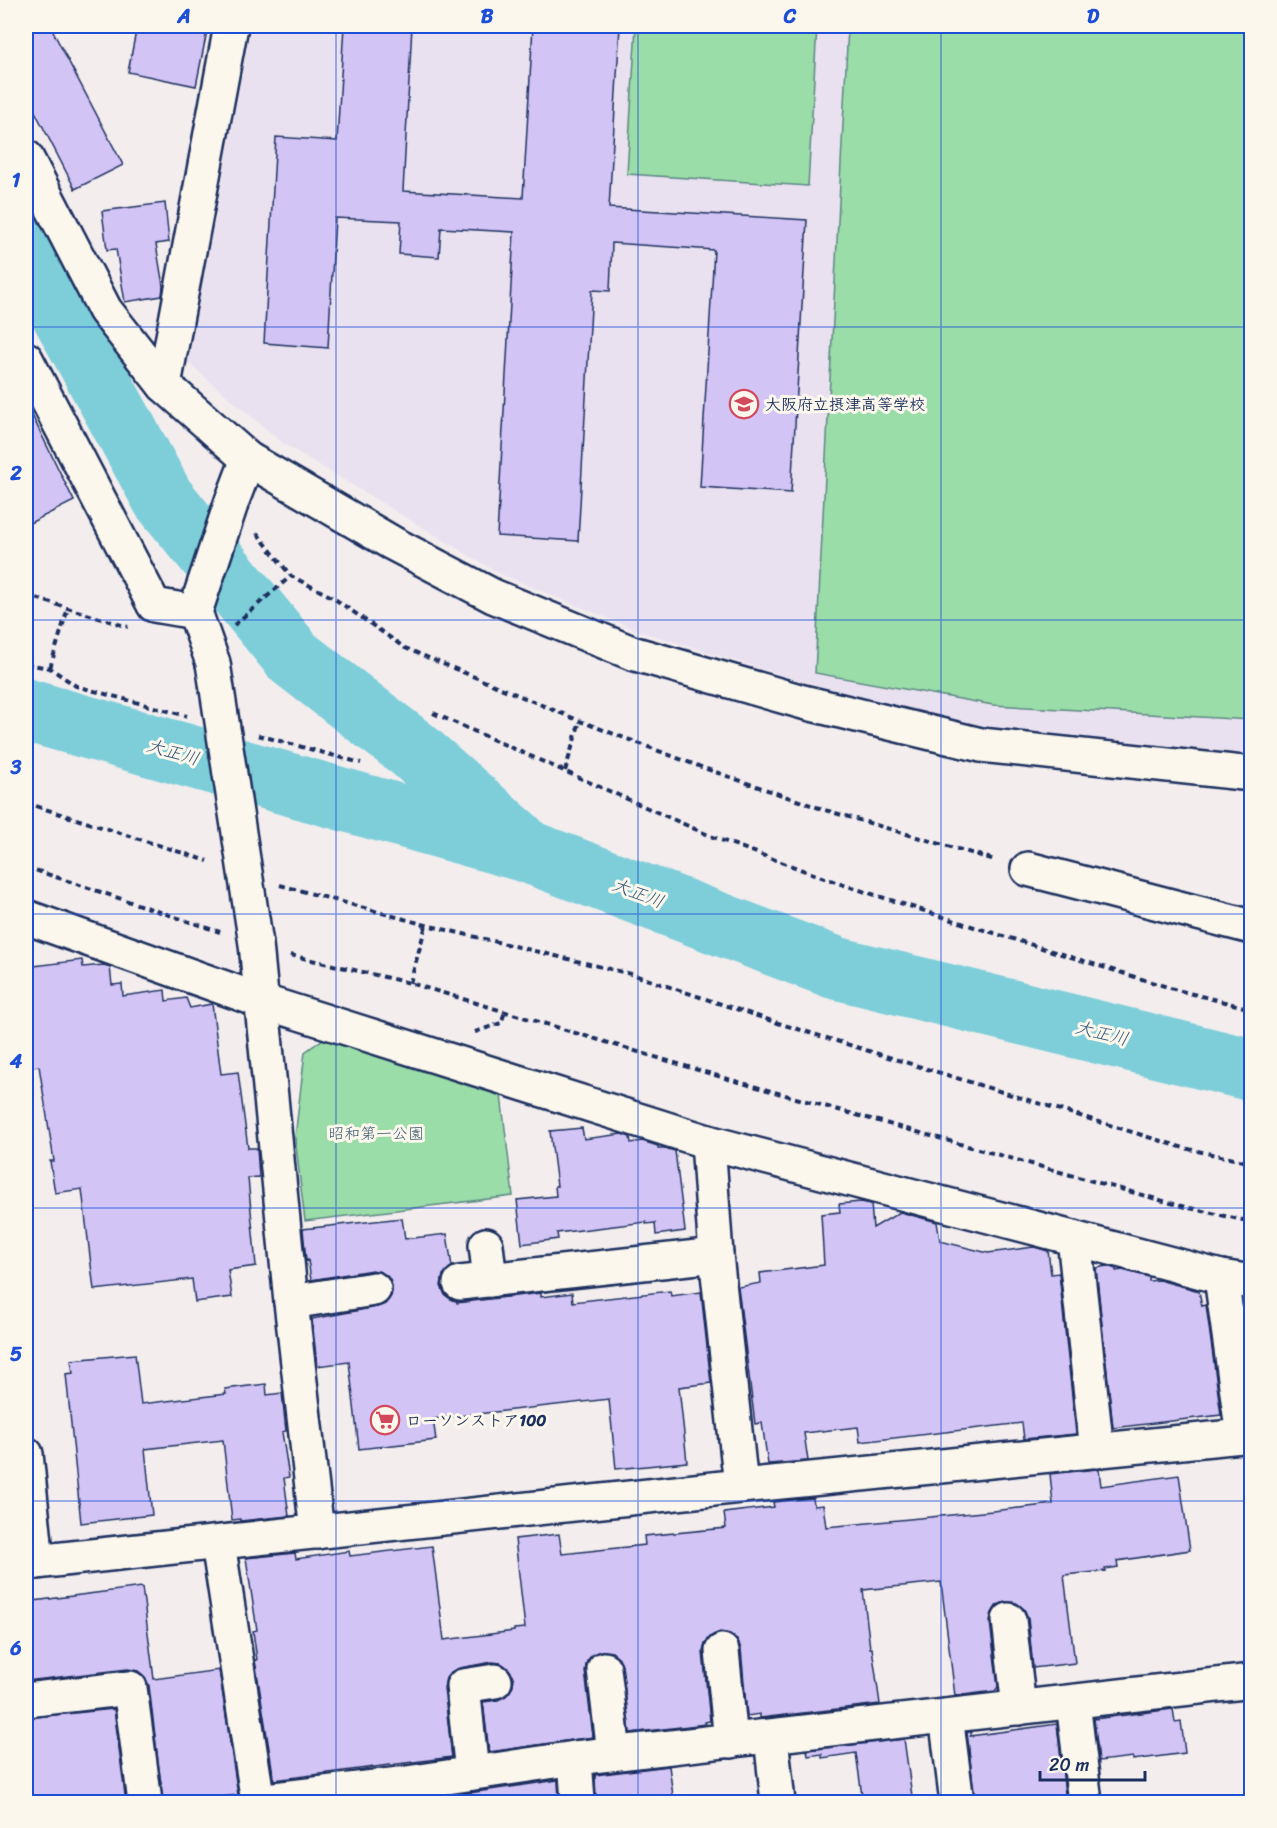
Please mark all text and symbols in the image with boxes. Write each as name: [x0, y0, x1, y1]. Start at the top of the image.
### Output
text: A: [176, 0, 191, 34]
text: B: [481, 0, 494, 34]
text: C: [783, 0, 797, 34]
text: D: [1087, 0, 1100, 34]
text: 1: [12, 163, 21, 198]
school or university icon: 大阪府立摂津高等学校: [728, 388, 760, 420]
place label: 大阪府立摂津高等学校: [765, 390, 925, 419]
text: 2: [9, 456, 22, 491]
water label: 大正川: [143, 729, 203, 775]
text: 3: [10, 750, 22, 785]
water label: 大正川: [607, 868, 669, 918]
water label: 大正川: [1072, 1011, 1132, 1055]
text: 4: [9, 1044, 23, 1079]
park label: 昭和第一公園: [328, 1119, 424, 1148]
text: 5: [10, 1337, 22, 1372]
supermarket icon: ローソンストア100: [369, 1404, 401, 1436]
place label: ローソンストア100: [406, 1406, 546, 1435]
text: 6: [9, 1631, 22, 1666]
scale bar: [1040, 1744, 1145, 1782]
text: 20 m: [1049, 1749, 1089, 1781]

